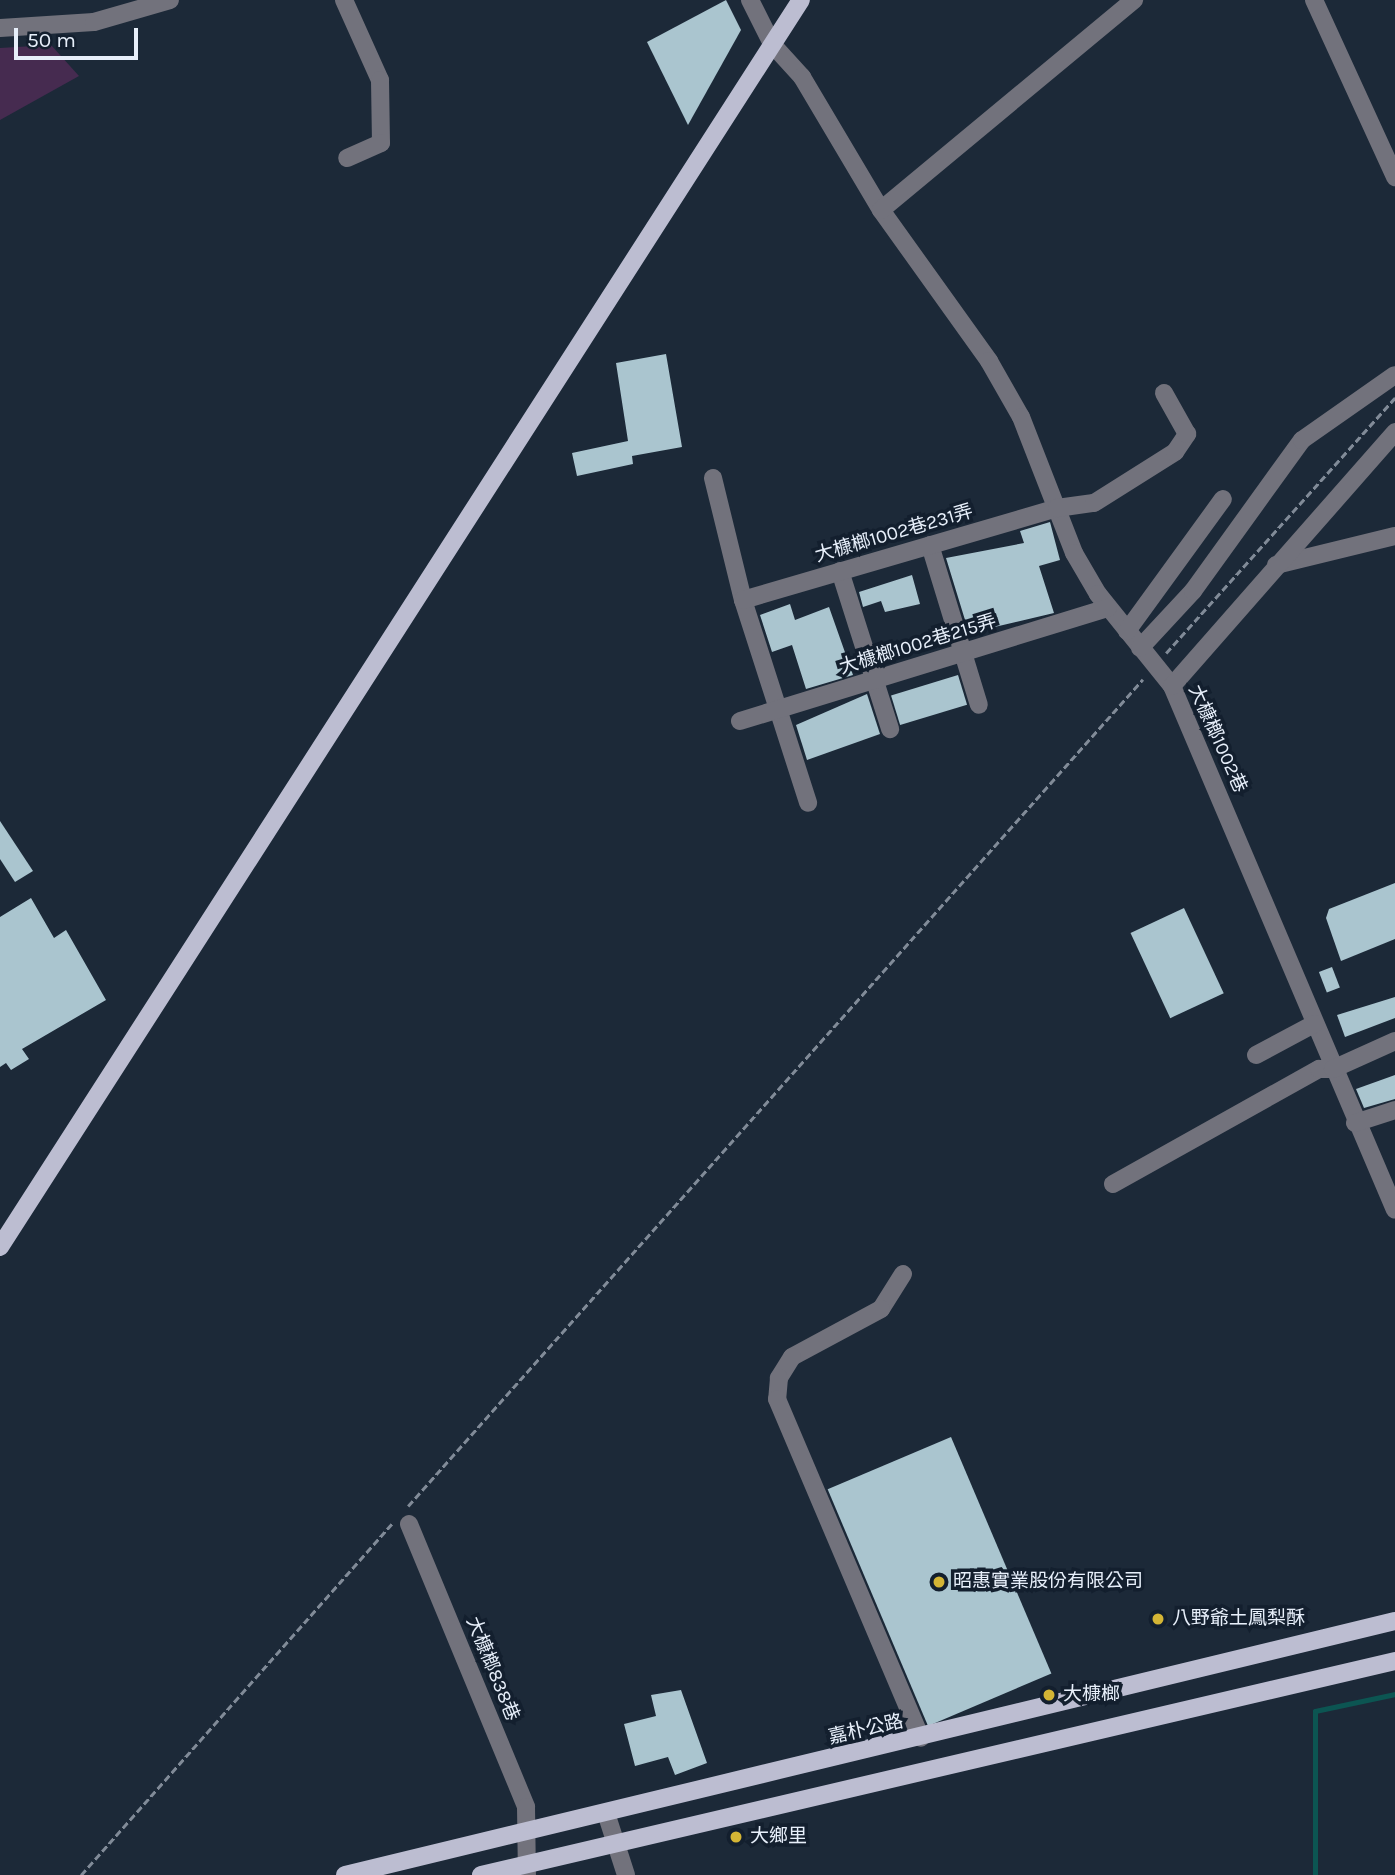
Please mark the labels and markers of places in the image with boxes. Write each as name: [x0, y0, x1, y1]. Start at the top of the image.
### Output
place label: 昭惠實業股份有限公司: [953, 1571, 1143, 1593]
marker: 昭惠實業股份有限公司: [931, 1574, 947, 1590]
place label: 八野爺土鳳梨酥: [1172, 1608, 1305, 1630]
marker: 八野爺土鳳梨酥: [1150, 1611, 1166, 1627]
place label: 大槺榔: [1063, 1684, 1120, 1706]
marker: 大槺榔: [1041, 1687, 1057, 1703]
place label: 大鄉里: [750, 1826, 807, 1848]
marker: 大鄉里: [728, 1829, 744, 1845]

